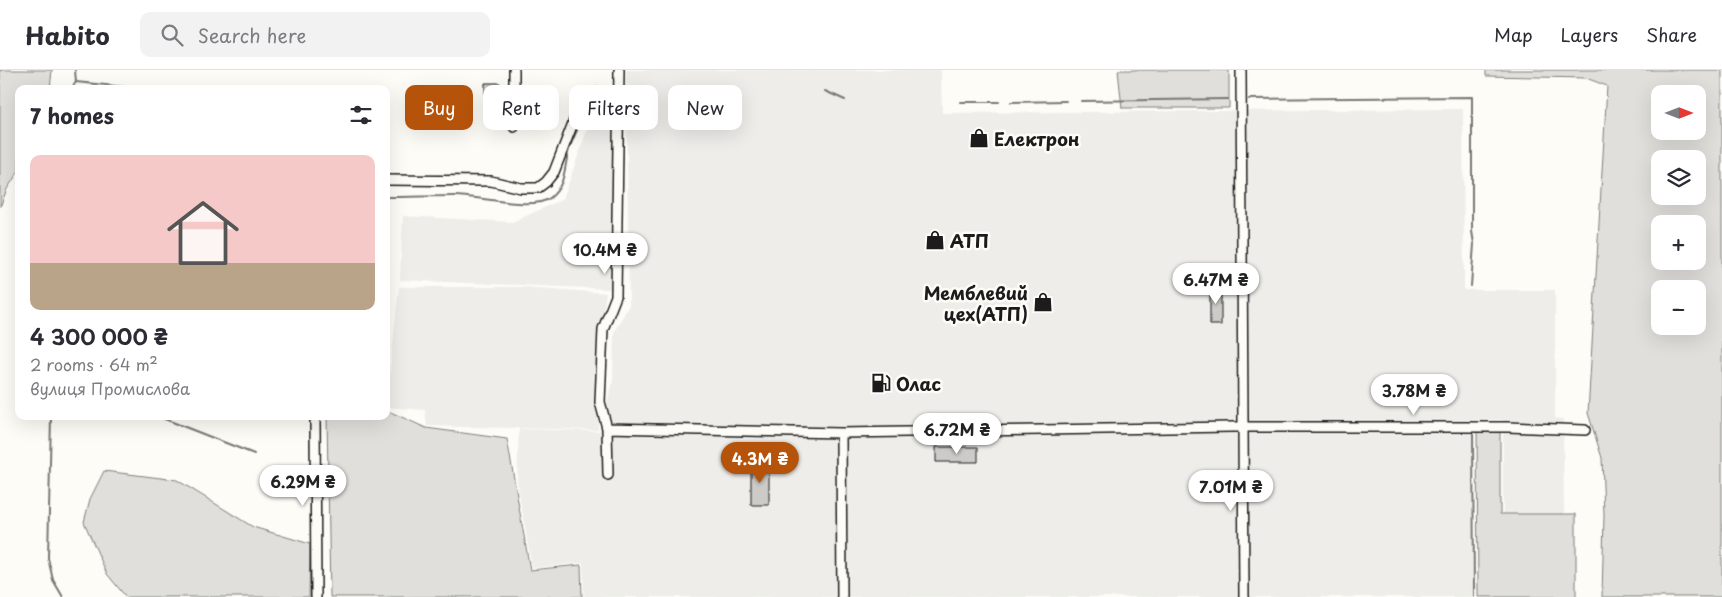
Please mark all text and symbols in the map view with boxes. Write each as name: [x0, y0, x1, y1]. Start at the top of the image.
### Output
search box: [140, 12, 490, 57]
text: Habito: [25, 17, 110, 53]
icon: search: [158, 21, 186, 49]
text: Search here: [198, 21, 306, 49]
text: Map: [1494, 21, 1533, 48]
text: Layers: [1561, 21, 1618, 48]
text: Share: [1646, 21, 1697, 48]
chip: Buy: [405, 85, 473, 130]
chip: Rent: [483, 85, 559, 130]
chip: Filters: [569, 85, 658, 130]
chip: New: [668, 85, 742, 130]
north arrow: [1651, 85, 1706, 140]
map controls: [1651, 85, 1706, 335]
text: 7 homes: [30, 99, 114, 131]
icon: filters: [347, 101, 375, 129]
place label: Електрон: [994, 125, 1080, 152]
shop icon: Електрон: [968, 127, 990, 149]
button: layers: [1651, 150, 1706, 205]
icon: home: [158, 188, 248, 278]
button: +: [1651, 215, 1706, 270]
place label: АТП: [950, 227, 989, 254]
shop icon: АТП: [924, 229, 946, 251]
pin: 10.4M ₴: [559, 232, 651, 275]
text: 10.4M ₴: [573, 237, 637, 261]
pin: 6.47M ₴: [1170, 262, 1262, 305]
text: 6.47M ₴: [1183, 267, 1249, 291]
place label: Мемблевий цех(АТП): [924, 279, 1028, 327]
button: −: [1651, 280, 1706, 335]
shop icon: Мемблевий цех(АТП): [1032, 291, 1054, 313]
text: 4 300 000 ₴: [30, 320, 168, 352]
text: 2 rooms · 64 m²: [30, 352, 158, 376]
place label: Олас: [896, 370, 941, 397]
fuel station icon: Олас: [870, 372, 892, 394]
pin: 3.78M ₴: [1368, 374, 1460, 416]
text: вулиця Промислова: [30, 376, 190, 400]
text: 3.78M ₴: [1382, 378, 1446, 402]
pin: 6.72M ₴: [911, 412, 1003, 455]
text: 6.72M ₴: [924, 417, 990, 441]
pin: 4.3M ₴: [719, 442, 801, 484]
text: 4.3M ₴: [732, 446, 788, 470]
pin: 6.29M ₴: [257, 464, 349, 507]
text: 6.29M ₴: [270, 469, 336, 493]
pin: 7.01M ₴: [1185, 470, 1277, 512]
text: 7.01M ₴: [1199, 474, 1263, 498]

